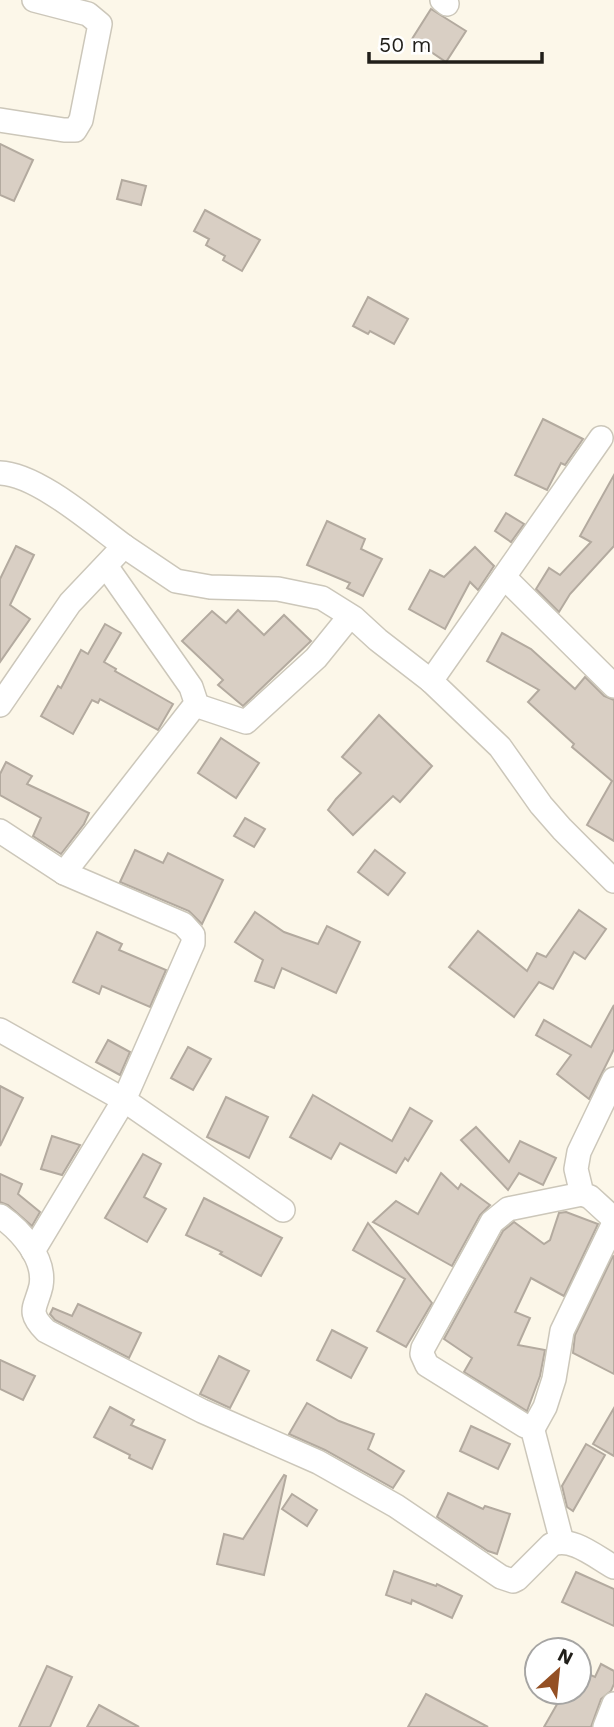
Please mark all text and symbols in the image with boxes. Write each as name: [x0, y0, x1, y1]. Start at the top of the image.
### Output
scale bar: [369, 21, 542, 65]
text: 50 m: [379, 32, 431, 57]
north arrow: [523, 1636, 593, 1706]
text: N: [554, 1643, 577, 1670]

